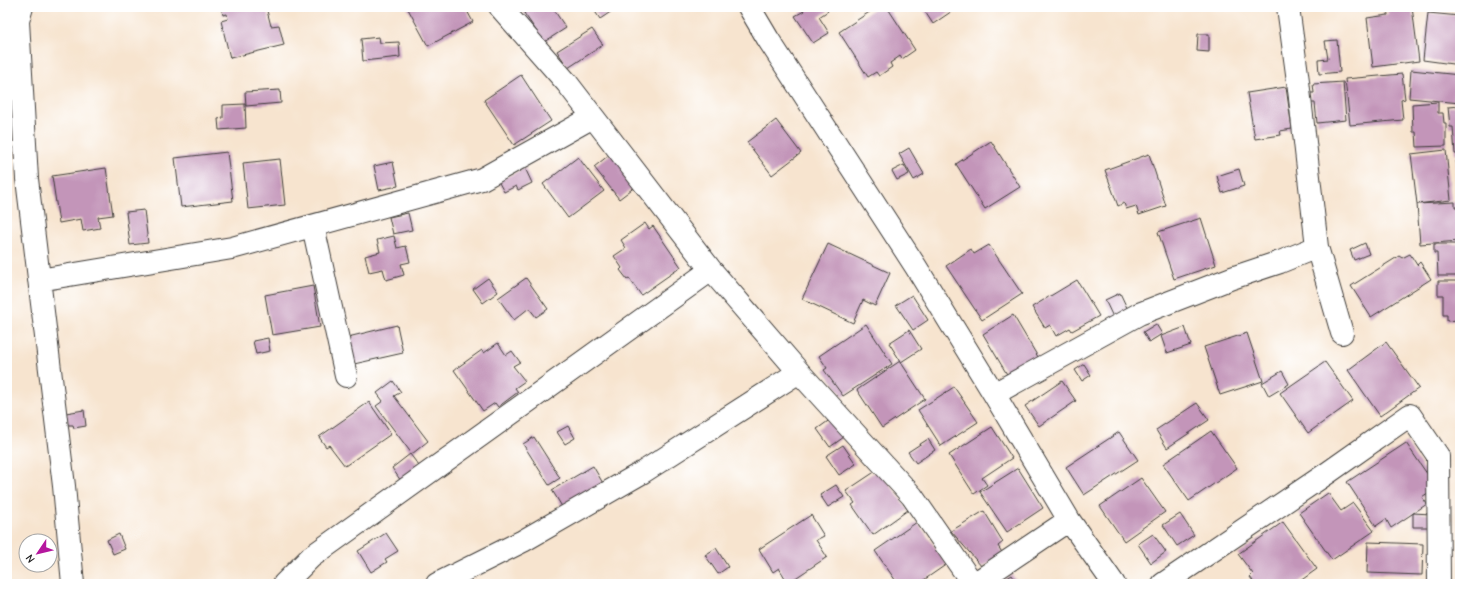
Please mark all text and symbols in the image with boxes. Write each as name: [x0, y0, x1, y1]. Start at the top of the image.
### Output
north arrow: [18, 533, 58, 573]
text: N: [23, 552, 38, 565]

